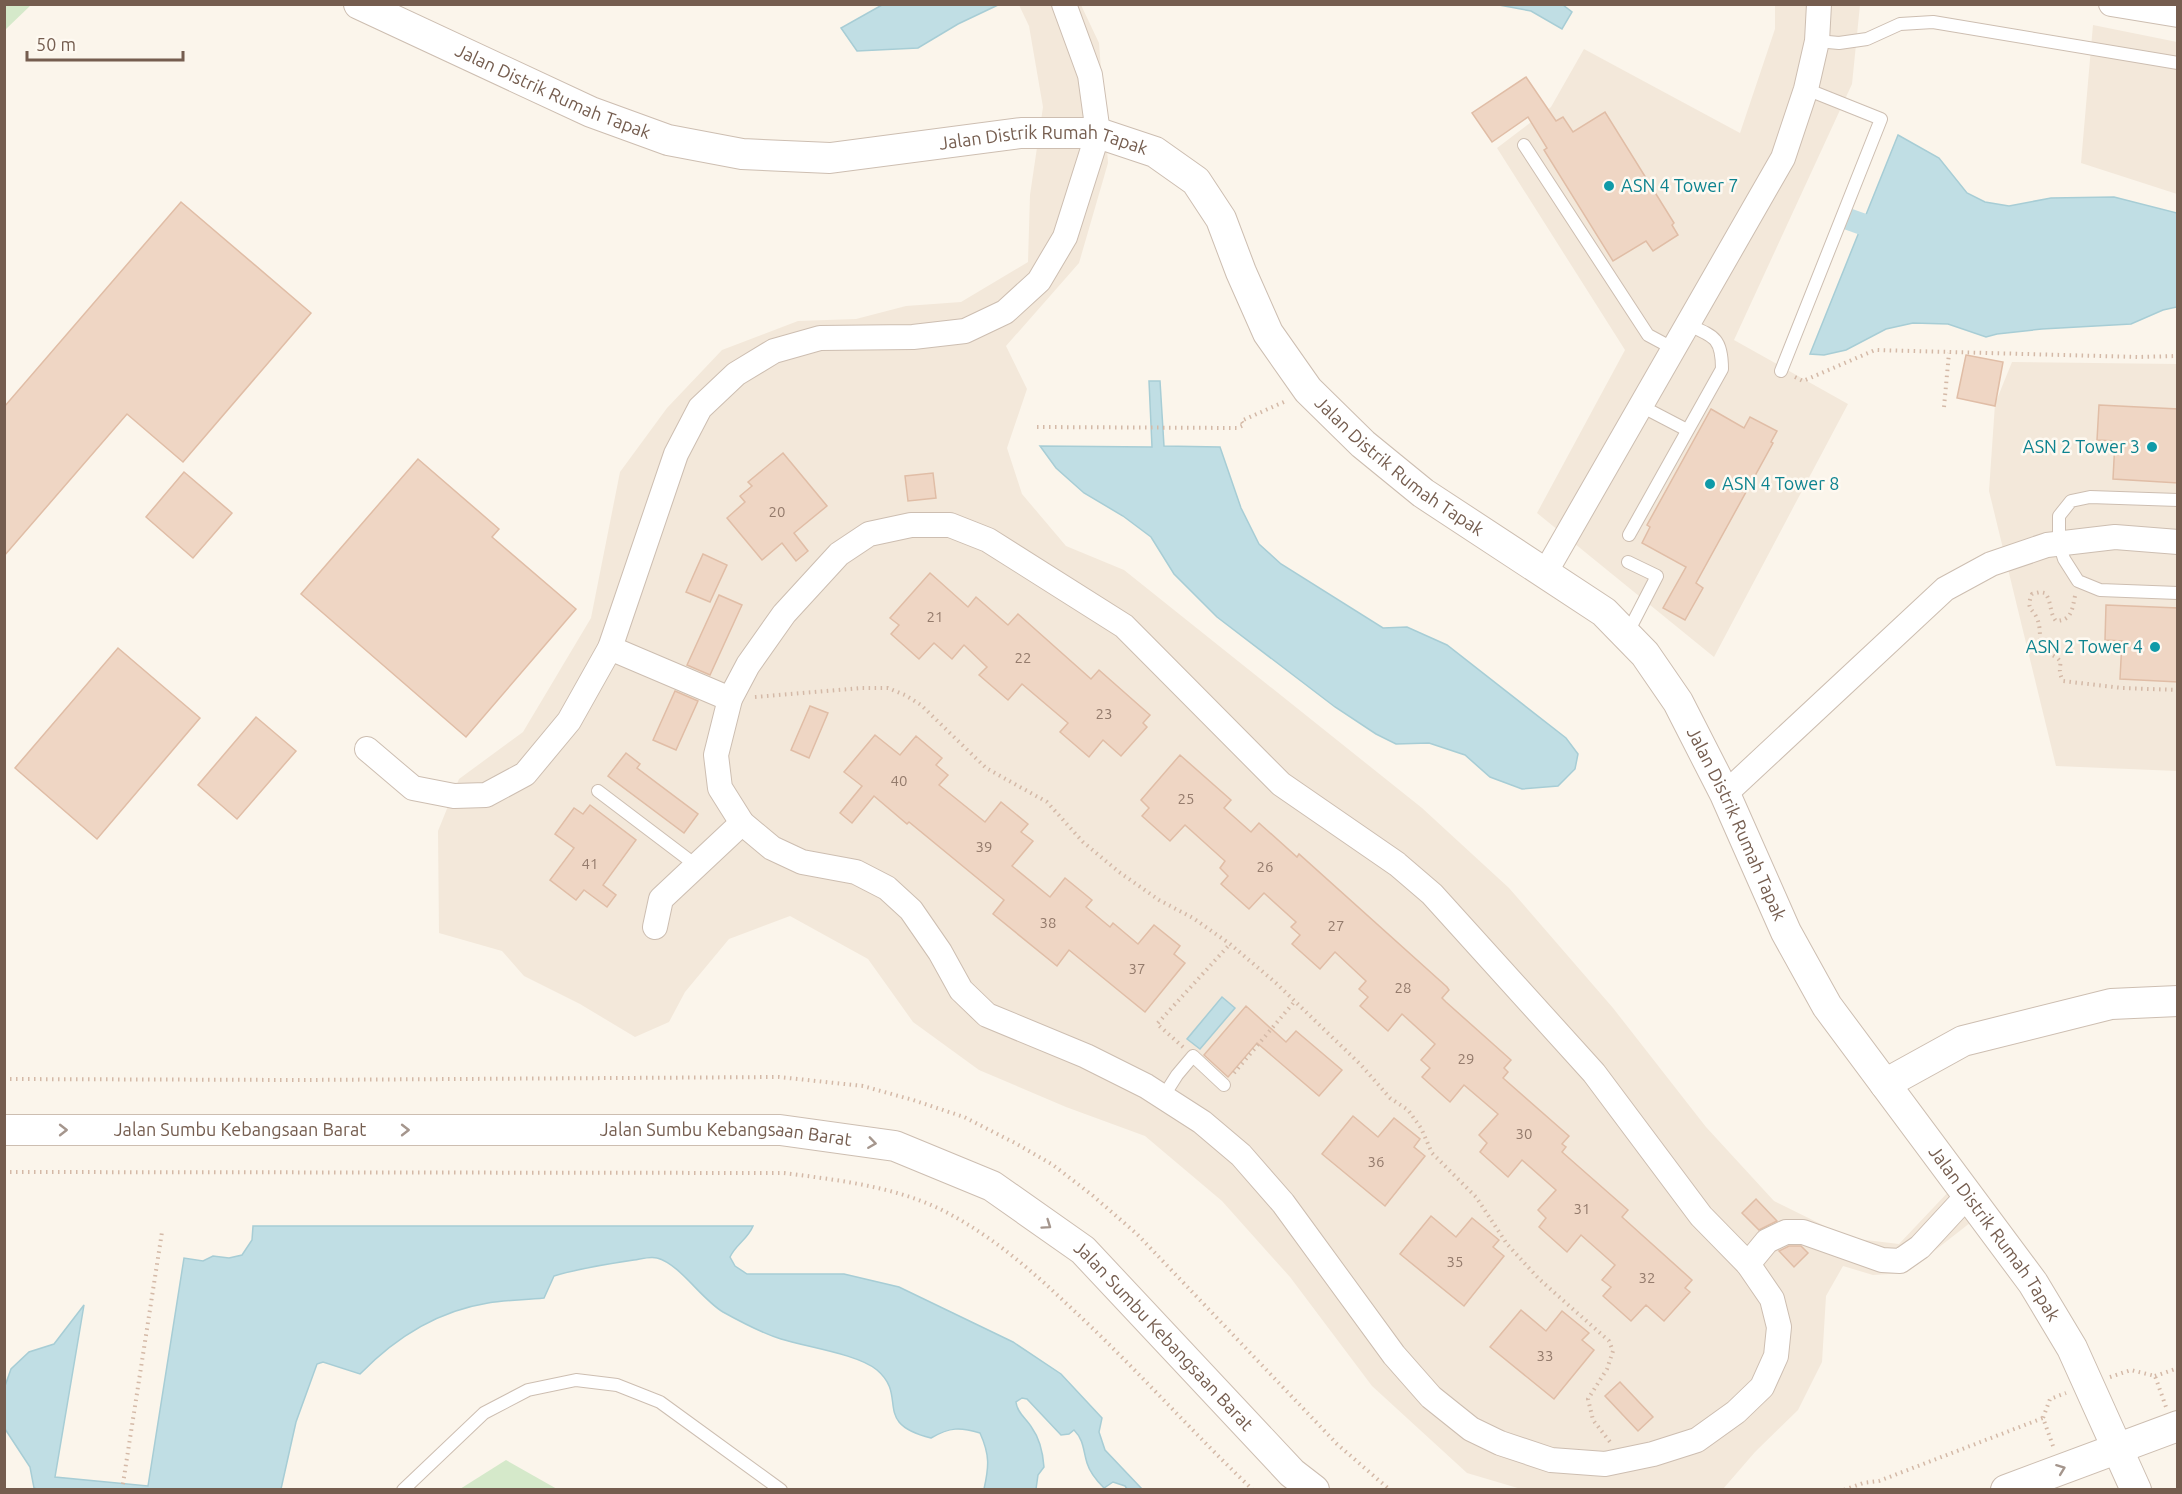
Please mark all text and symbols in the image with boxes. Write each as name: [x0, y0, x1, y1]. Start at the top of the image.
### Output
scale bar: [27, 24, 183, 62]
text: 50 m: [36, 34, 76, 54]
street label: Jalan Distrik Rumah Tapak: [453, 39, 654, 142]
street label: Jalan Distrik Rumah Tapak: [938, 122, 1151, 158]
place label: ASN 4 Tower 7: [1621, 175, 1738, 195]
marker: ASN 4 Tower 7: [1602, 179, 1616, 193]
street label: Jalan Distrik Rumah Tapak: [1312, 392, 1488, 539]
place label: ASN 2 Tower 3: [2023, 436, 2140, 456]
marker: ASN 2 Tower 3: [2145, 440, 2159, 454]
place label: ASN 4 Tower 8: [1722, 473, 1839, 493]
marker: ASN 4 Tower 8: [1703, 477, 1717, 491]
house number: 20: [769, 503, 785, 520]
house number: 21: [927, 608, 943, 625]
place label: ASN 2 Tower 4: [2026, 636, 2143, 656]
marker: ASN 2 Tower 4: [2148, 640, 2162, 654]
house number: 22: [1015, 649, 1031, 666]
house number: 23: [1096, 705, 1112, 722]
street label: Jalan Distrik Rumah Tapak: [1683, 723, 1791, 923]
house number: 40: [891, 772, 907, 789]
house number: 25: [1178, 790, 1194, 807]
house number: 39: [976, 838, 992, 855]
house number: 41: [582, 855, 598, 872]
house number: 26: [1257, 858, 1273, 875]
house number: 38: [1040, 914, 1056, 931]
house number: 27: [1328, 917, 1344, 934]
house number: 37: [1129, 960, 1145, 977]
house number: 28: [1395, 979, 1411, 996]
house number: 29: [1458, 1050, 1474, 1067]
street label: Jalan Sumbu Kebangsaan Barat: [600, 1118, 853, 1149]
street label: Jalan Sumbu Kebangsaan Barat: [114, 1119, 366, 1139]
one-way arrow: [58, 1124, 67, 1136]
one-way arrow: [400, 1124, 409, 1136]
house number: 30: [1516, 1125, 1532, 1142]
one-way arrow: [868, 1136, 877, 1148]
street label: Jalan Distrik Rumah Tapak: [1925, 1141, 2064, 1324]
house number: 36: [1368, 1153, 1384, 1170]
house number: 31: [1574, 1200, 1590, 1217]
one-way arrow: [1040, 1217, 1051, 1228]
street label: Jalan Sumbu Kebangsaan Barat: [1071, 1236, 1258, 1434]
house number: 35: [1447, 1253, 1463, 1270]
house number: 32: [1639, 1269, 1655, 1286]
house number: 33: [1537, 1347, 1553, 1364]
one-way arrow: [2055, 1464, 2066, 1476]

